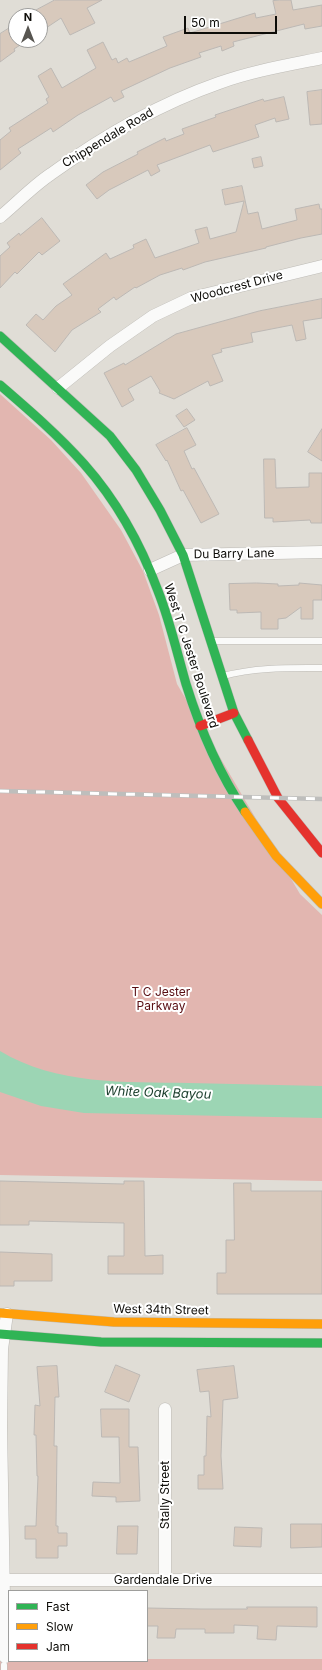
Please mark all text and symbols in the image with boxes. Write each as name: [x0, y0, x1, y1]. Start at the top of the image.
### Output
north arrow: [8, 8, 48, 48]
scale bar: [186, 8, 279, 34]
text: N: [24, 10, 32, 24]
text: 50 m: [191, 15, 220, 30]
street label: Chippendale Road: [60, 105, 156, 171]
street label: Woodcrest Drive: [189, 268, 285, 306]
street label: Du Barry Lane: [193, 546, 275, 562]
street label: West T C Jester Boulevard: [161, 582, 221, 730]
park label: T C Jester Parkway: [132, 985, 190, 1013]
water label: White Oak Bayou: [105, 1083, 211, 1103]
street label: West 34th Street: [113, 1302, 209, 1318]
street label: Stally Street: [158, 1461, 172, 1529]
street label: Gardendale Drive: [114, 1573, 212, 1587]
legend: [8, 1590, 148, 1662]
text: Fast: [46, 1599, 70, 1614]
text: Slow: [46, 1619, 73, 1634]
text: Jam: [46, 1639, 70, 1654]

